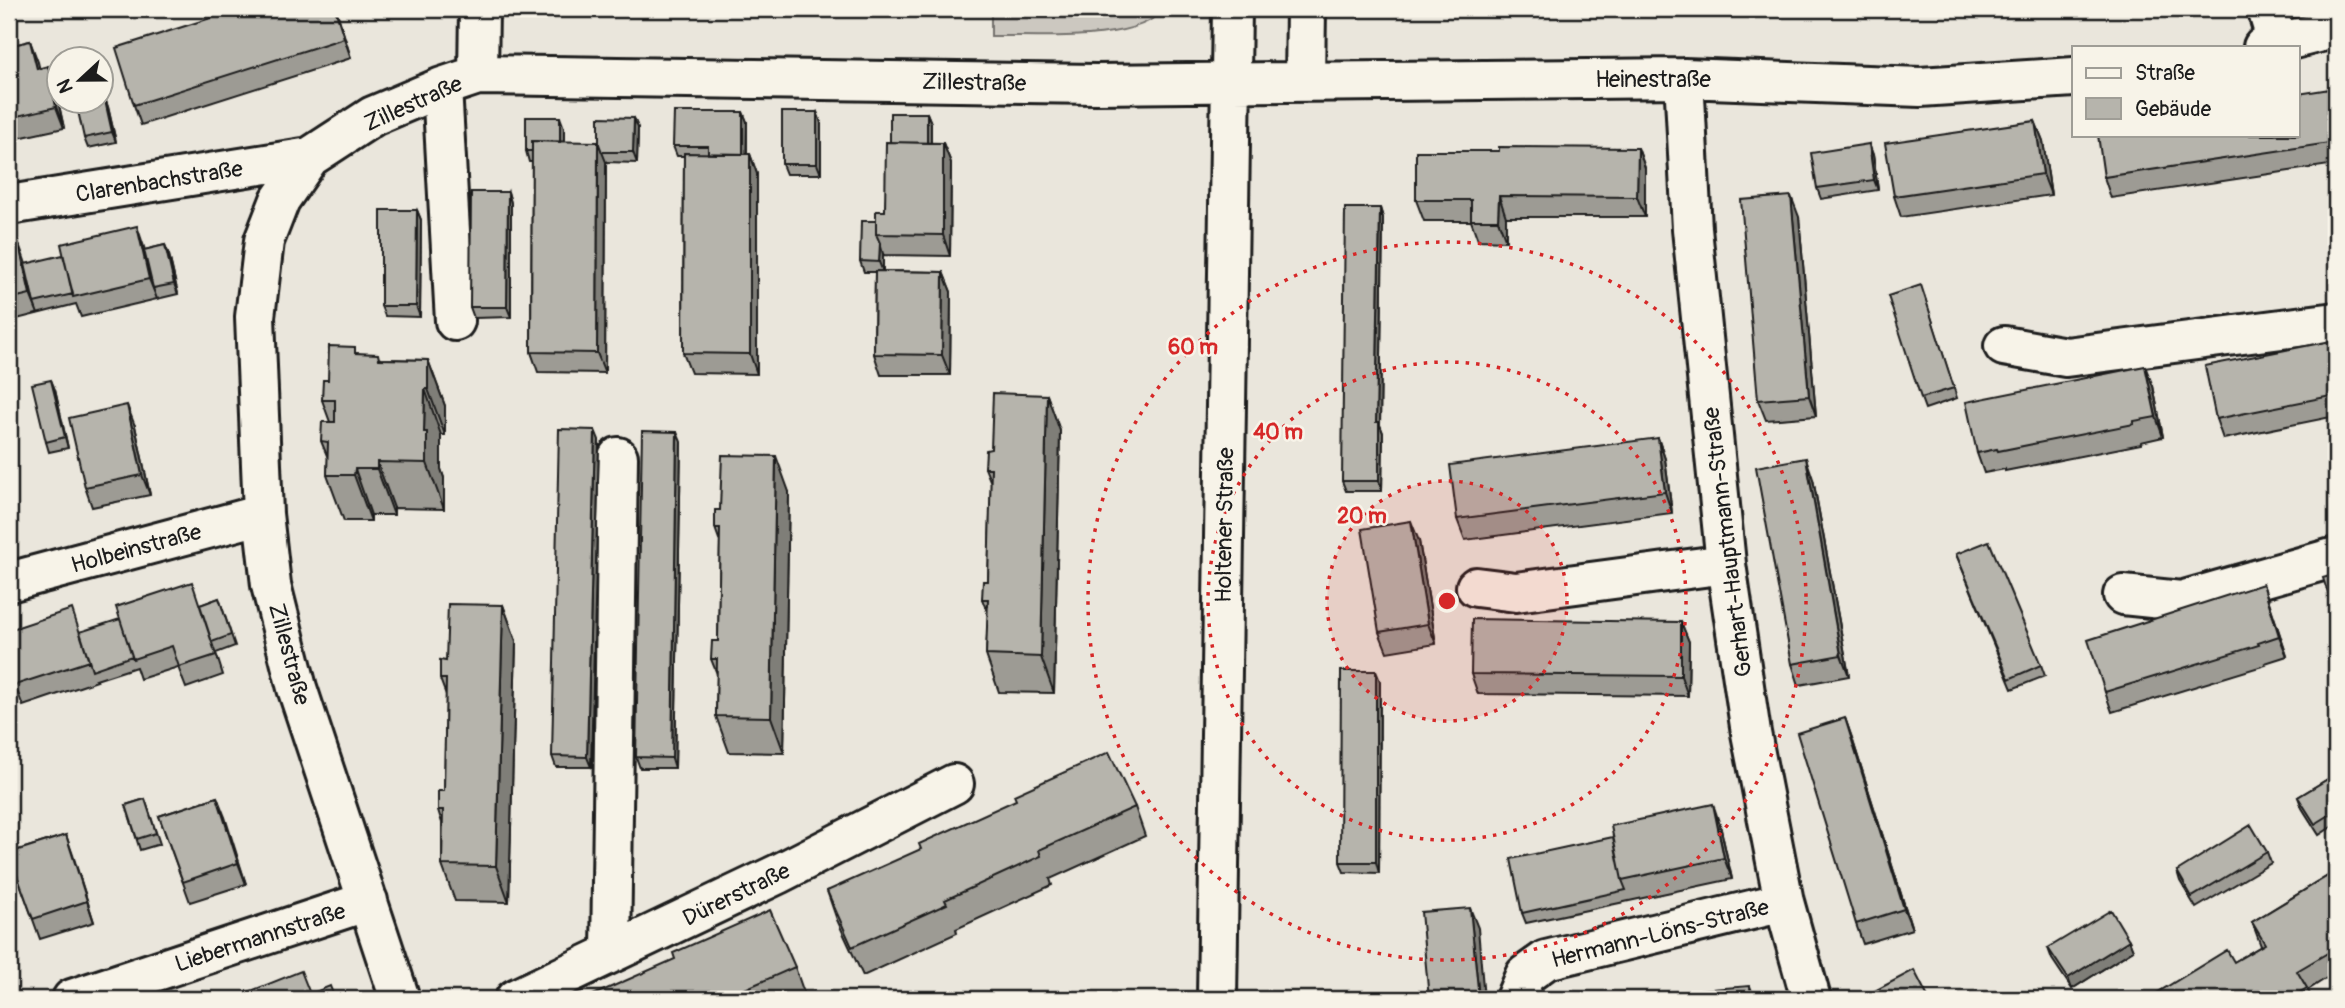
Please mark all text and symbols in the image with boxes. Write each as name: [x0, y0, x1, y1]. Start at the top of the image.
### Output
north arrow: [46, 46, 116, 116]
legend: [2072, 46, 2300, 136]
text: Straße: [2135, 60, 2195, 87]
street label: Heinestraße: [1595, 65, 1711, 94]
street label: Zillestraße: [922, 67, 1027, 98]
street label: Zillestraße: [360, 69, 467, 138]
text: N: [52, 75, 79, 96]
text: Gebäude: [2135, 96, 2212, 123]
street label: Clarenbachstraße: [73, 154, 245, 209]
text: 60 m: [1168, 334, 1218, 361]
street label: Gerhart-Hauptmann-Straße: [1696, 405, 1758, 679]
text: 40 m: [1253, 419, 1303, 446]
street label: Holtener Straße: [1209, 446, 1240, 603]
text: 20 m: [1337, 503, 1387, 530]
street label: Holbeinstraße: [68, 517, 205, 580]
centre of rings: [1435, 589, 1459, 613]
street label: Zillestraße: [262, 600, 317, 709]
street label: Dürerstraße: [678, 856, 795, 933]
street label: Hermann-Löns-Straße: [1548, 892, 1773, 975]
street label: Liebermannstraße: [171, 896, 350, 979]

